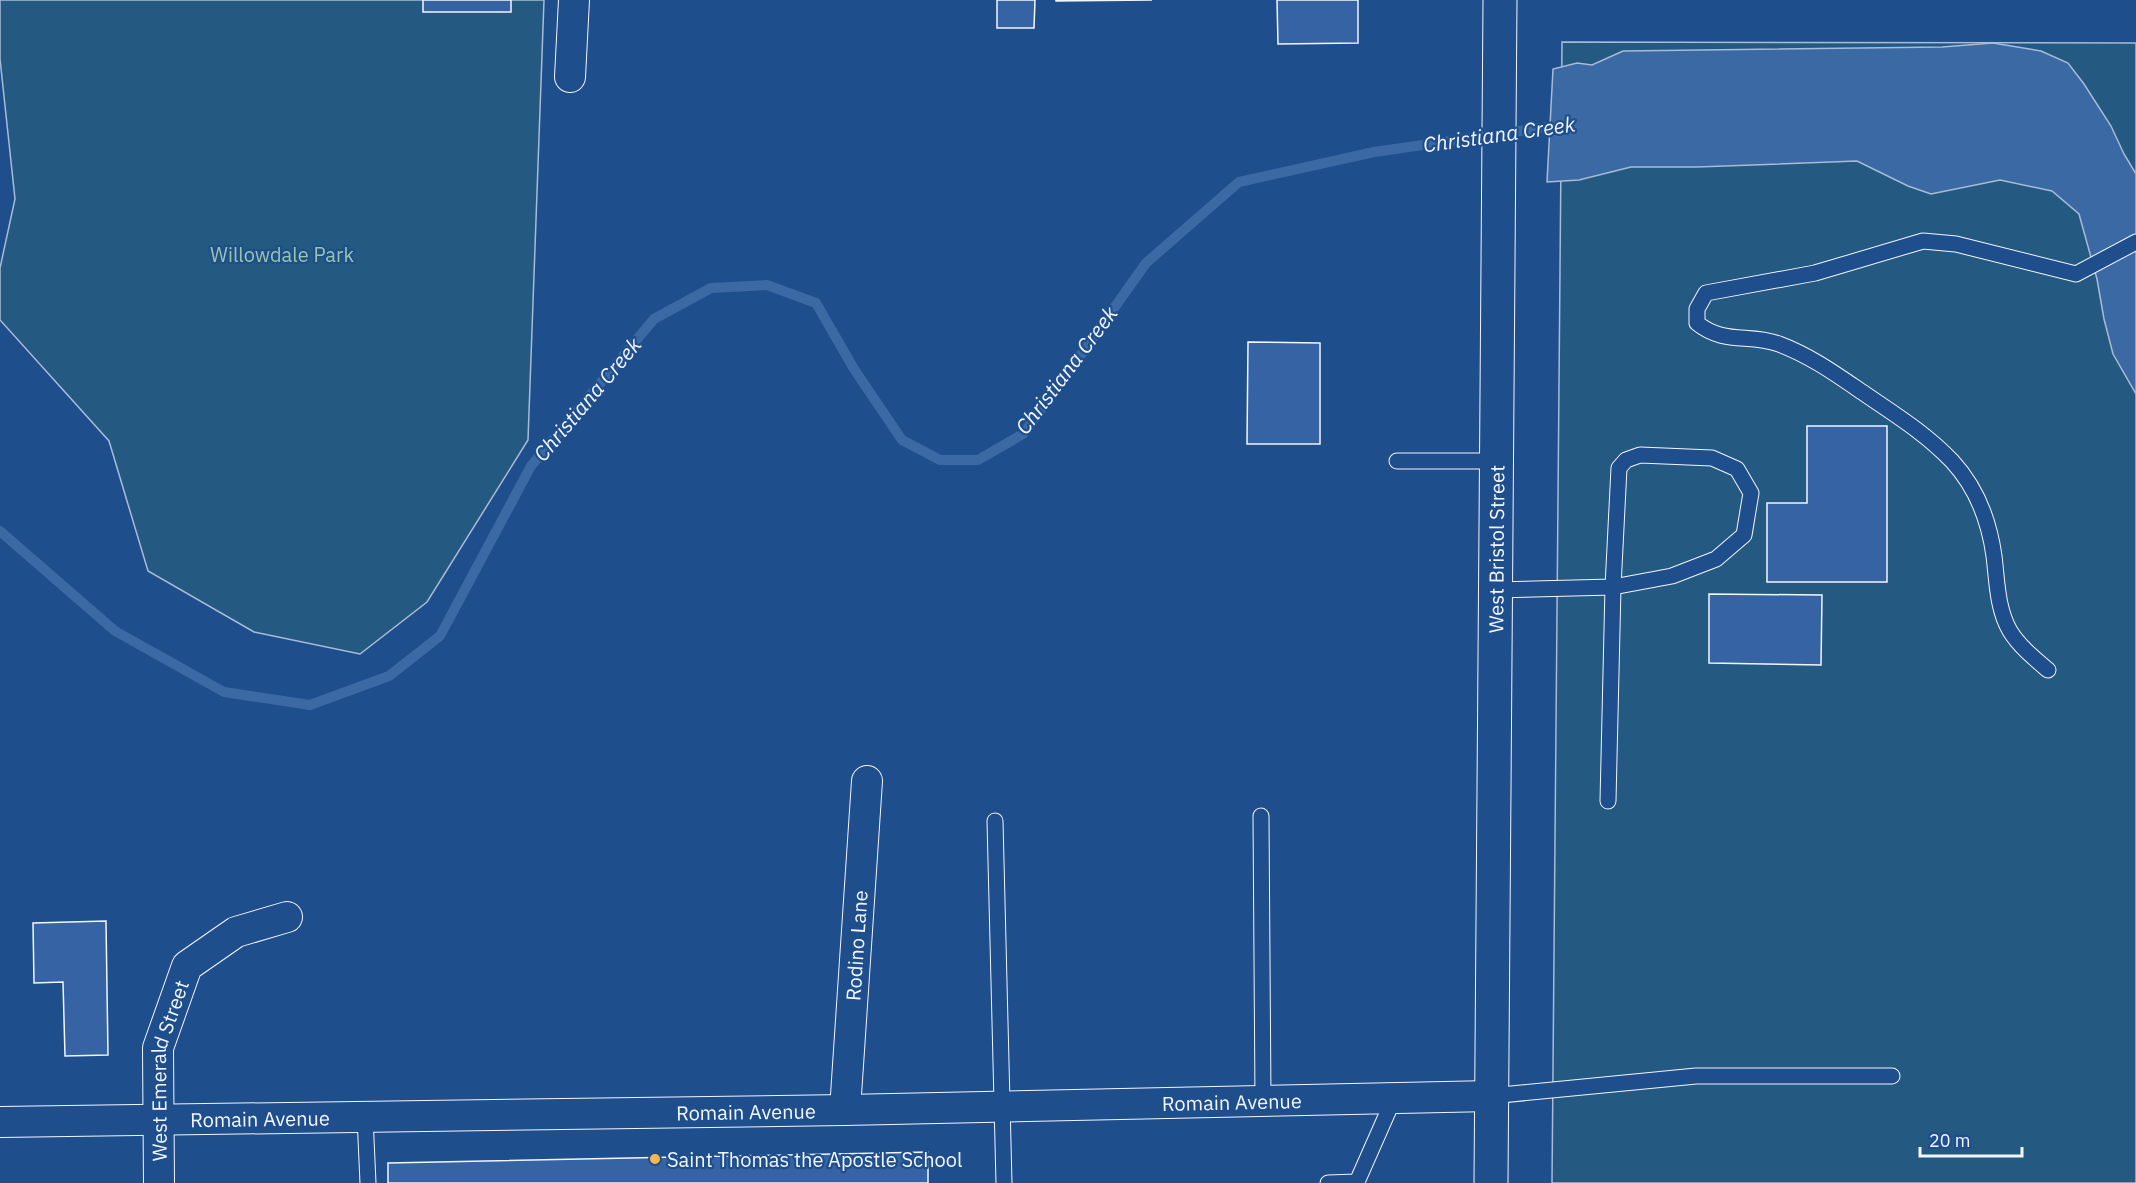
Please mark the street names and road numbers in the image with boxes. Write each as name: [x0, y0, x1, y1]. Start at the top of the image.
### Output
street label: West Bristol Street: [1482, 465, 1510, 633]
street label: Rodino Lane: [839, 889, 873, 1001]
street label: West Emerald Street: [144, 976, 195, 1161]
street label: Romain Avenue: [1162, 1087, 1302, 1117]
street label: Romain Avenue: [676, 1097, 816, 1126]
street label: Romain Avenue: [190, 1104, 330, 1133]

